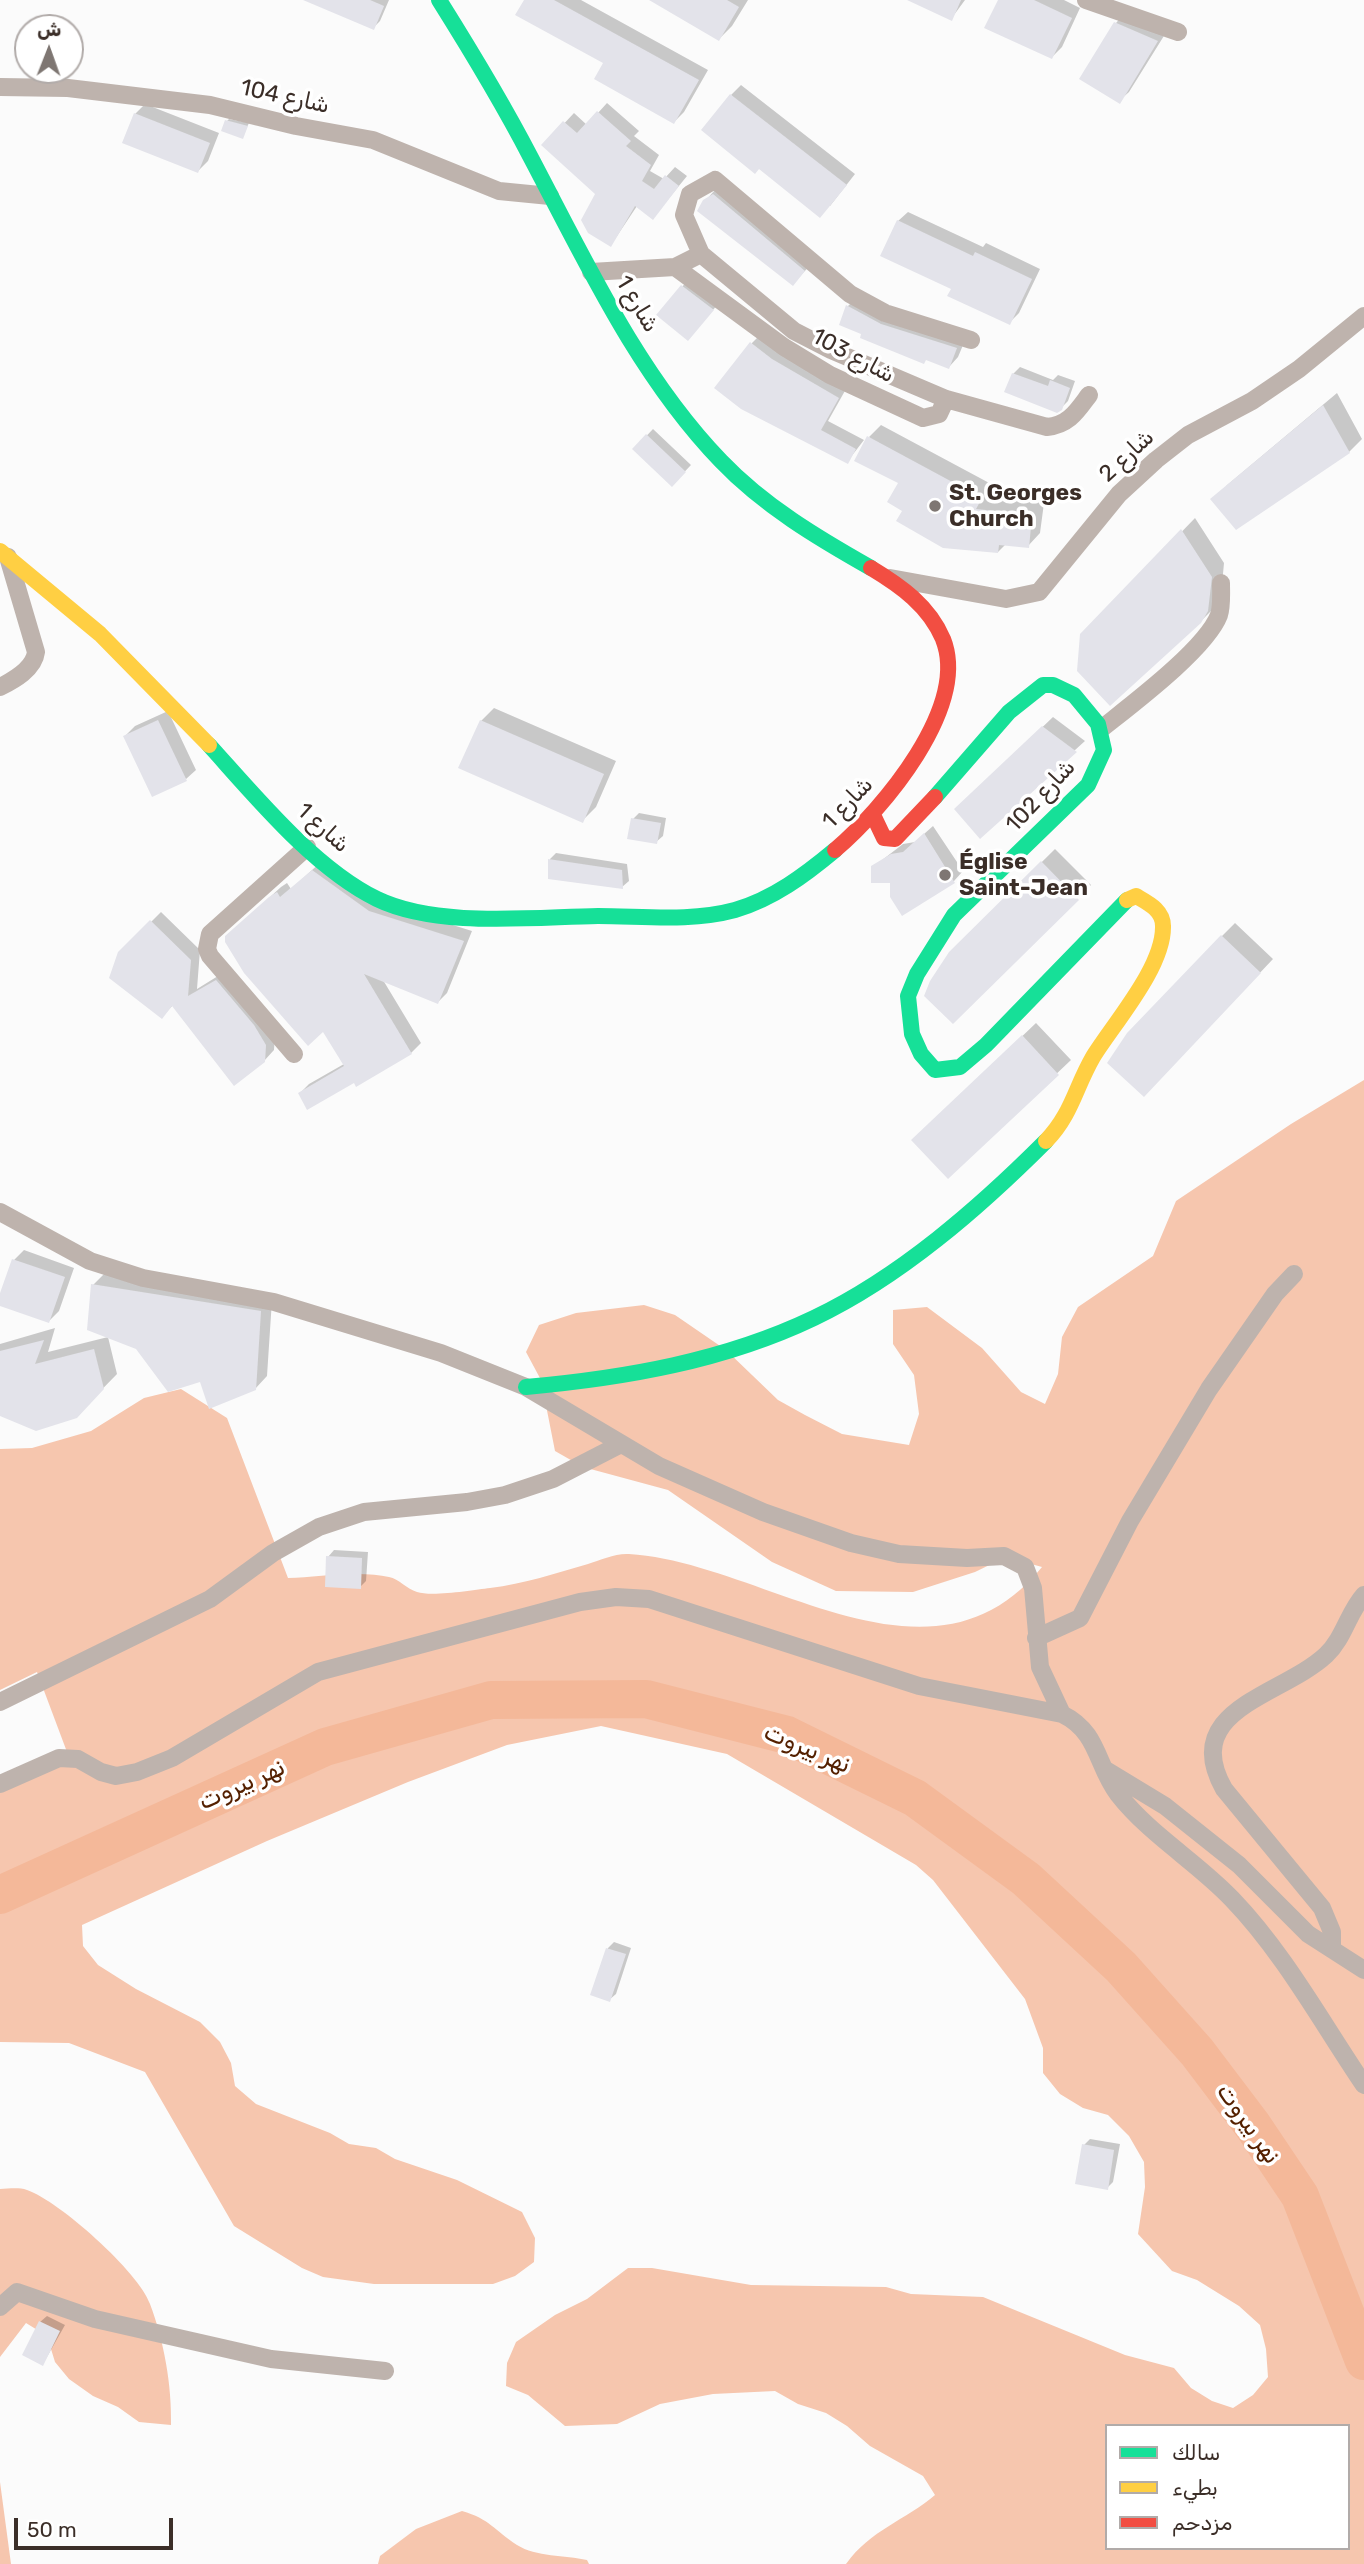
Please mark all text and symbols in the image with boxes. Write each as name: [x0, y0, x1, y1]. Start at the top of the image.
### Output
north arrow: [14, 14, 84, 84]
text: ش: [37, 18, 62, 41]
street label: شارع 104: [238, 74, 332, 120]
street label: شارع 1: [609, 271, 665, 337]
street label: شارع 103: [807, 323, 899, 389]
street label: شارع 2: [1094, 424, 1160, 488]
place label: St. Georges Church: [949, 479, 1082, 533]
marker: St. Georges Church: [927, 498, 943, 514]
street label: شارع 102: [1000, 754, 1082, 838]
street label: شارع 1: [817, 771, 879, 835]
street label: شارع 1: [291, 797, 355, 859]
place label: Église Saint-Jean: [959, 848, 1088, 902]
marker: Église Saint-Jean: [937, 867, 953, 883]
water label: نهر بيروت: [759, 1718, 855, 1780]
water label: نهر بيروت: [194, 1753, 290, 1817]
water label: نهر بيروت: [1210, 2078, 1286, 2170]
legend: [1105, 2424, 1350, 2550]
text: سالك: [1172, 2440, 1220, 2465]
text: بطيء: [1172, 2475, 1218, 2500]
scale bar: [18, 2504, 177, 2548]
text: مزدحم: [1172, 2510, 1232, 2535]
text: 50 m: [27, 2517, 77, 2542]

